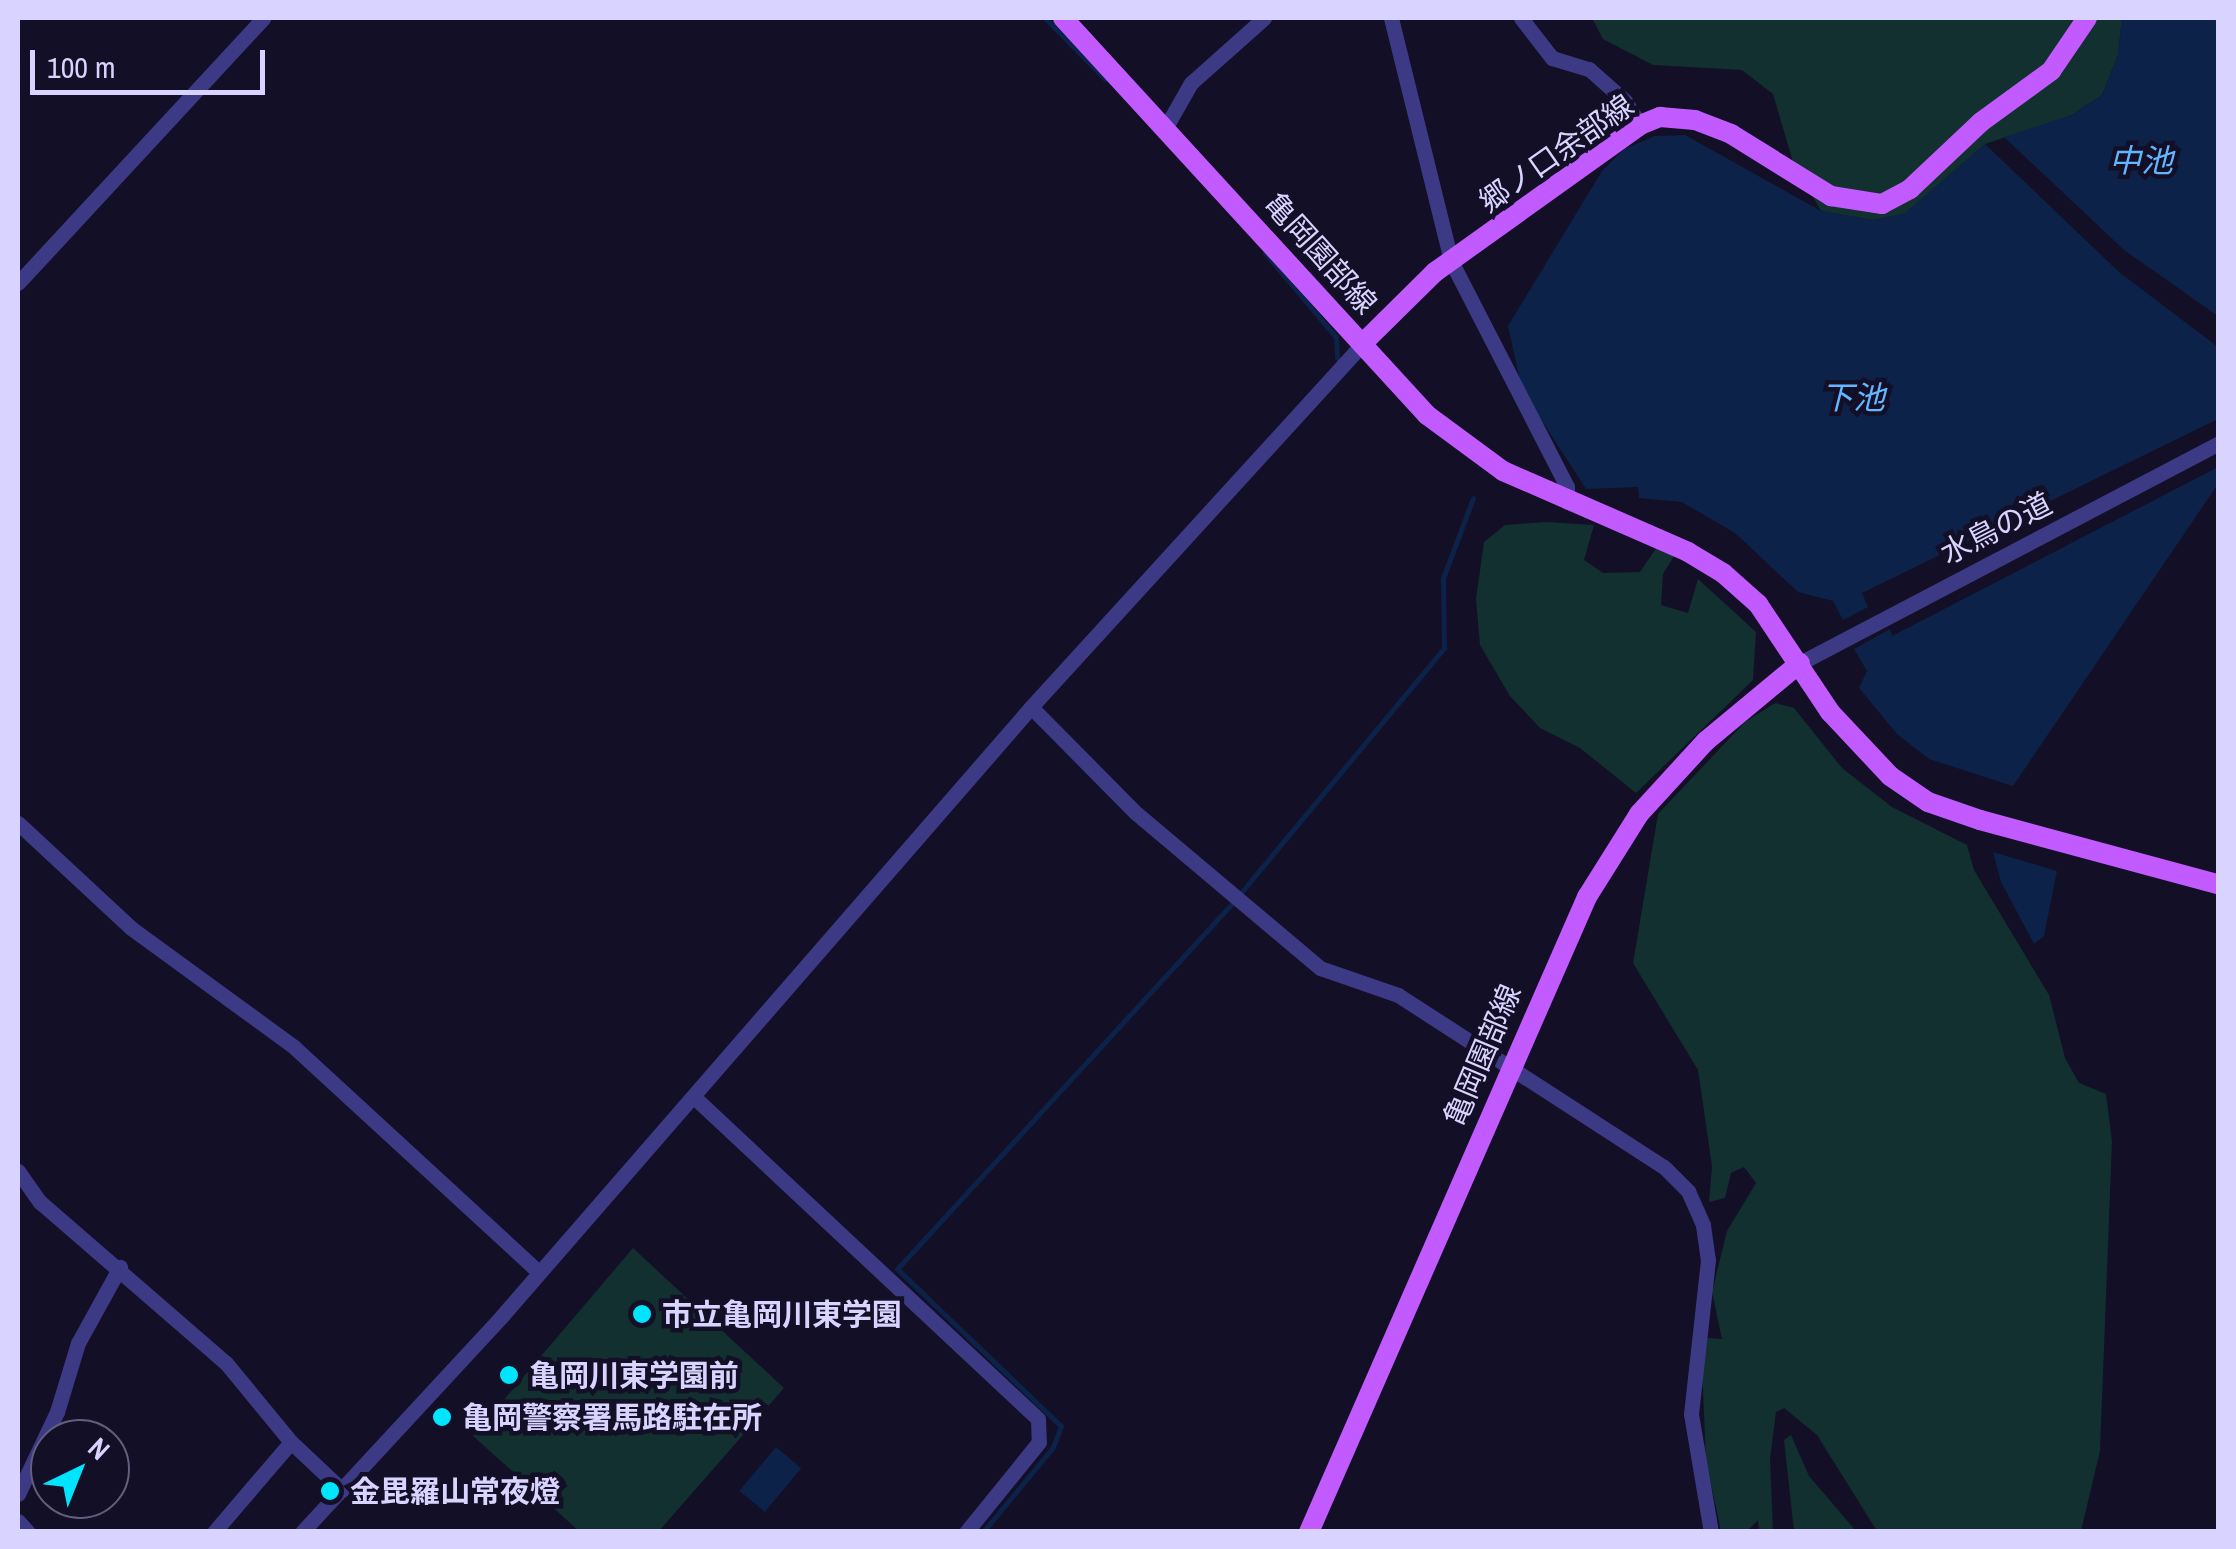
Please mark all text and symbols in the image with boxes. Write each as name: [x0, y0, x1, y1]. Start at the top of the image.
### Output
scale bar: [35, 30, 270, 92]
text: 100 m: [47, 47, 115, 87]
street label: 郷ノ口余部線: [1472, 87, 1640, 219]
water label: 中池: [2109, 142, 2173, 180]
street label: 亀岡園部線: [1257, 185, 1385, 321]
water label: 下池: [1821, 379, 1885, 417]
street label: 水鳥の道: [1934, 485, 2058, 571]
street label: 亀岡園部線: [1436, 979, 1528, 1131]
place label: 市立亀岡川東学園: [662, 1296, 902, 1332]
marker: 市立亀岡川東学園: [631, 1303, 653, 1325]
place label: 亀岡川東学園前: [529, 1357, 739, 1393]
marker: 亀岡川東学園前: [498, 1364, 520, 1386]
place label: 亀岡警察署馬路駐在所: [462, 1399, 762, 1435]
marker: 亀岡警察署馬路駐在所: [431, 1406, 453, 1428]
north arrow: [30, 1419, 130, 1519]
text: N: [80, 1429, 118, 1468]
place label: 金毘羅山常夜燈: [350, 1473, 560, 1509]
marker: 金毘羅山常夜燈: [319, 1480, 341, 1502]

